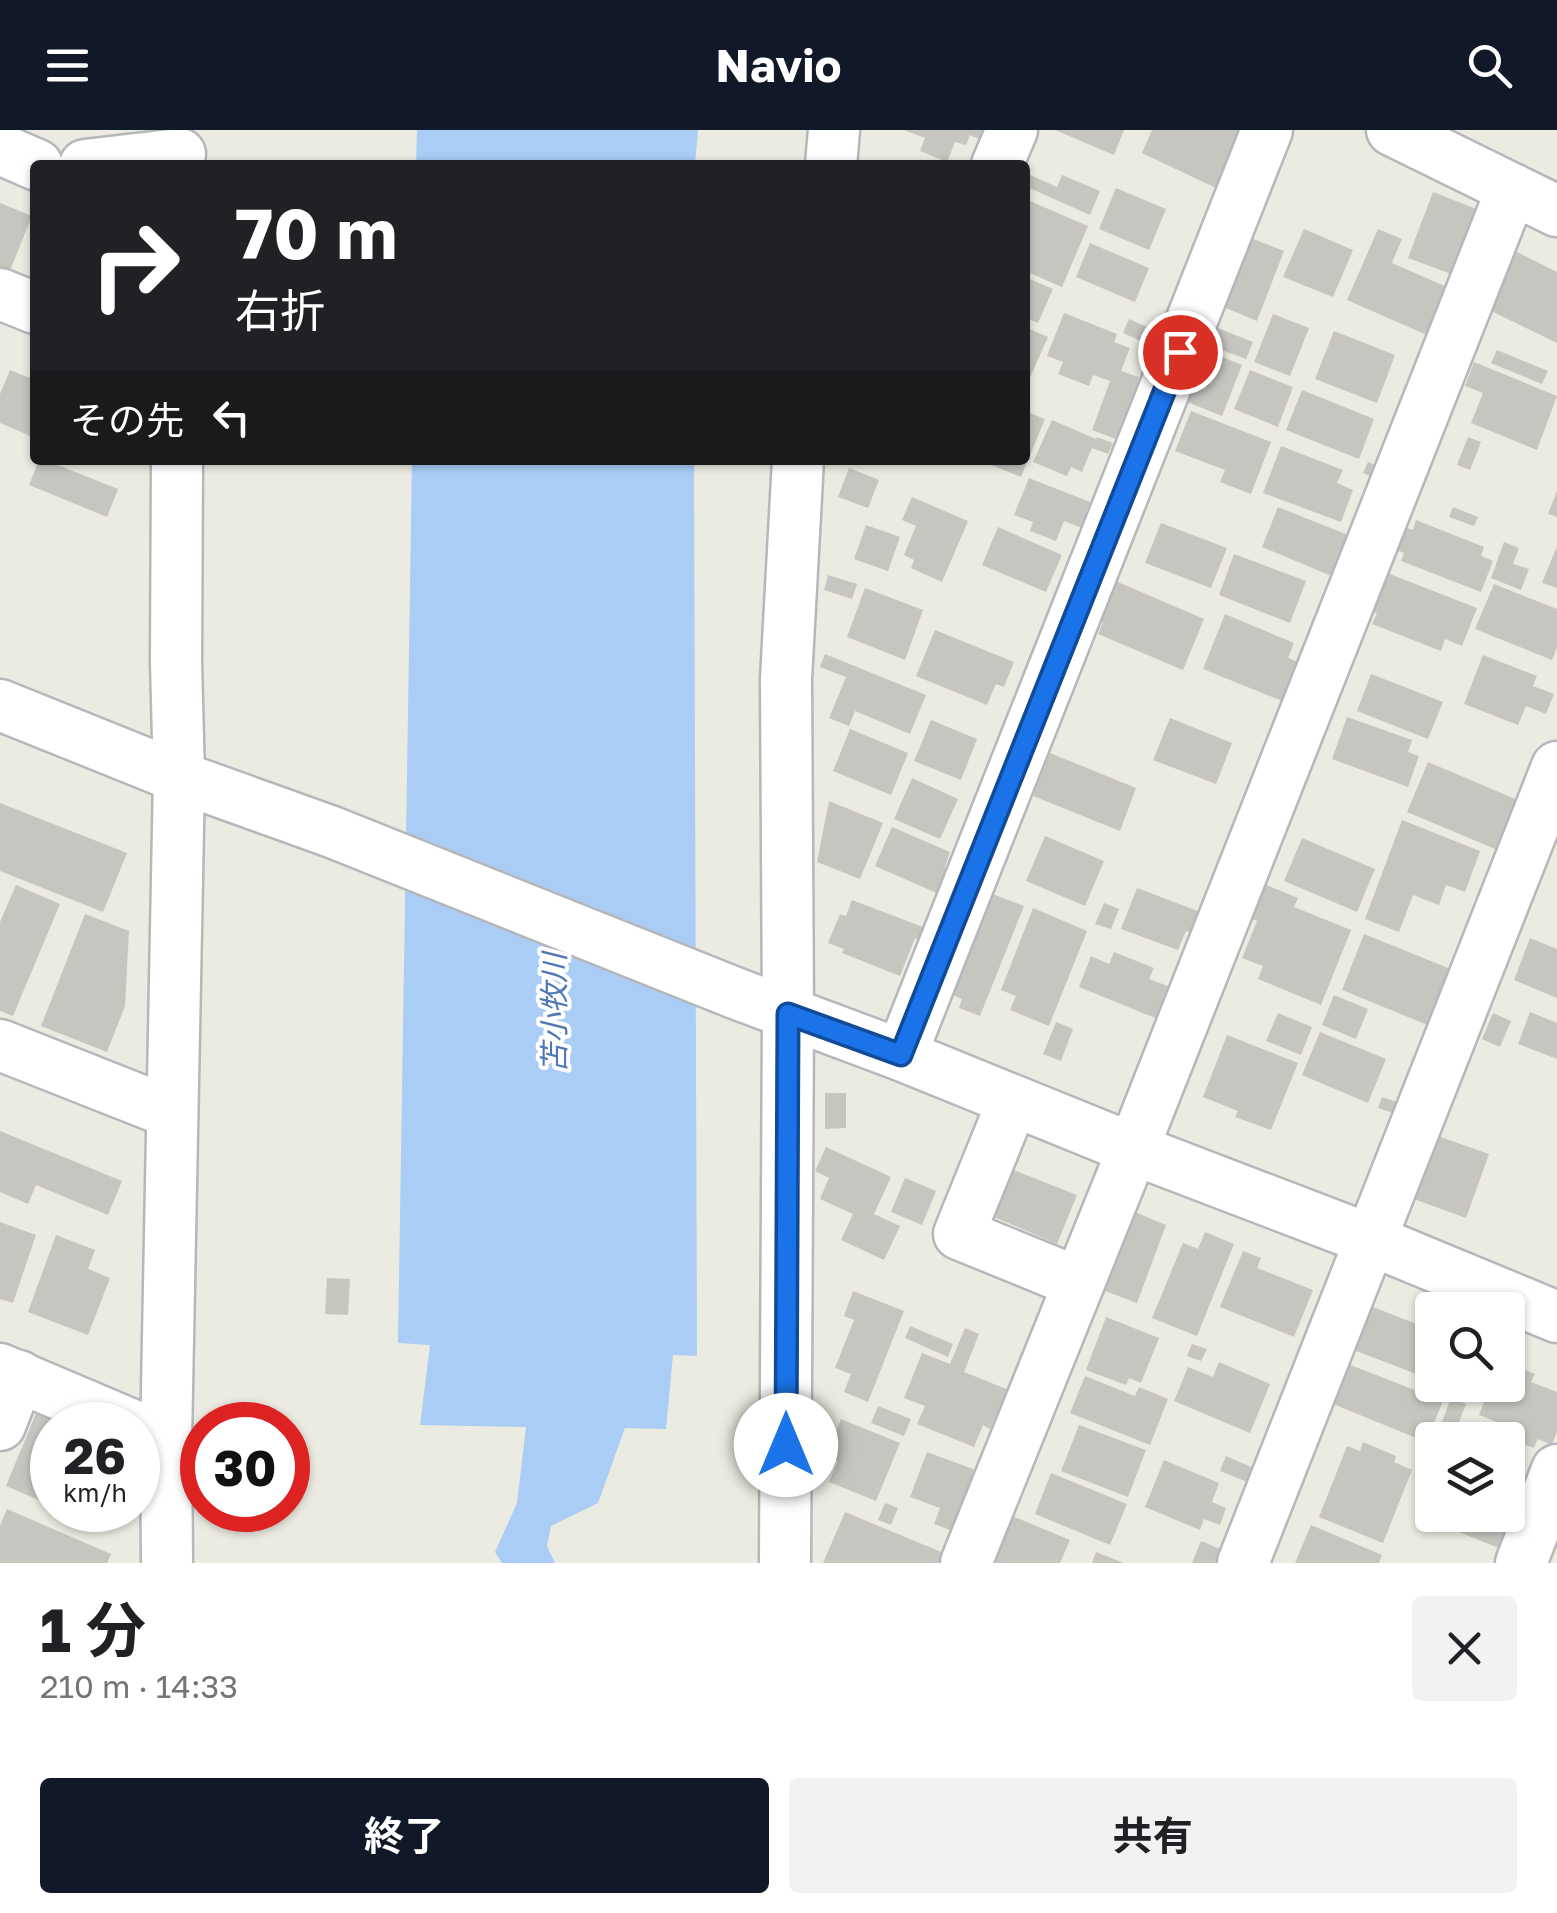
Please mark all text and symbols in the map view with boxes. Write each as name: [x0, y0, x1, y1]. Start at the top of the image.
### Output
icon: menu: [40, 38, 95, 93]
text: Navio: [716, 38, 841, 92]
icon: search: [1462, 38, 1517, 93]
text: 70 m: [235, 190, 397, 274]
icon: right: [70, 200, 200, 330]
text: 右折: [235, 283, 325, 337]
pin: [1138, 310, 1223, 395]
icon: arrive: [1153, 325, 1208, 380]
icon: left: [204, 390, 259, 445]
text: その先: [70, 397, 184, 442]
water label: 苫小牧川: [536, 950, 572, 1073]
map controls: [1415, 1292, 1525, 1532]
button: search: [1415, 1292, 1525, 1402]
position arrow: [734, 1393, 838, 1497]
speed limit sign: 30: [180, 1402, 310, 1532]
button: layers: [1415, 1422, 1525, 1532]
text: 26: [64, 1425, 126, 1485]
text: km/h: [63, 1477, 127, 1508]
text: 1 分: [40, 1593, 146, 1665]
button: close: [1412, 1596, 1517, 1701]
text: 210 m · 14:33: [40, 1667, 238, 1705]
button: 終了: [40, 1778, 769, 1893]
button: 共有: [789, 1778, 1517, 1893]

